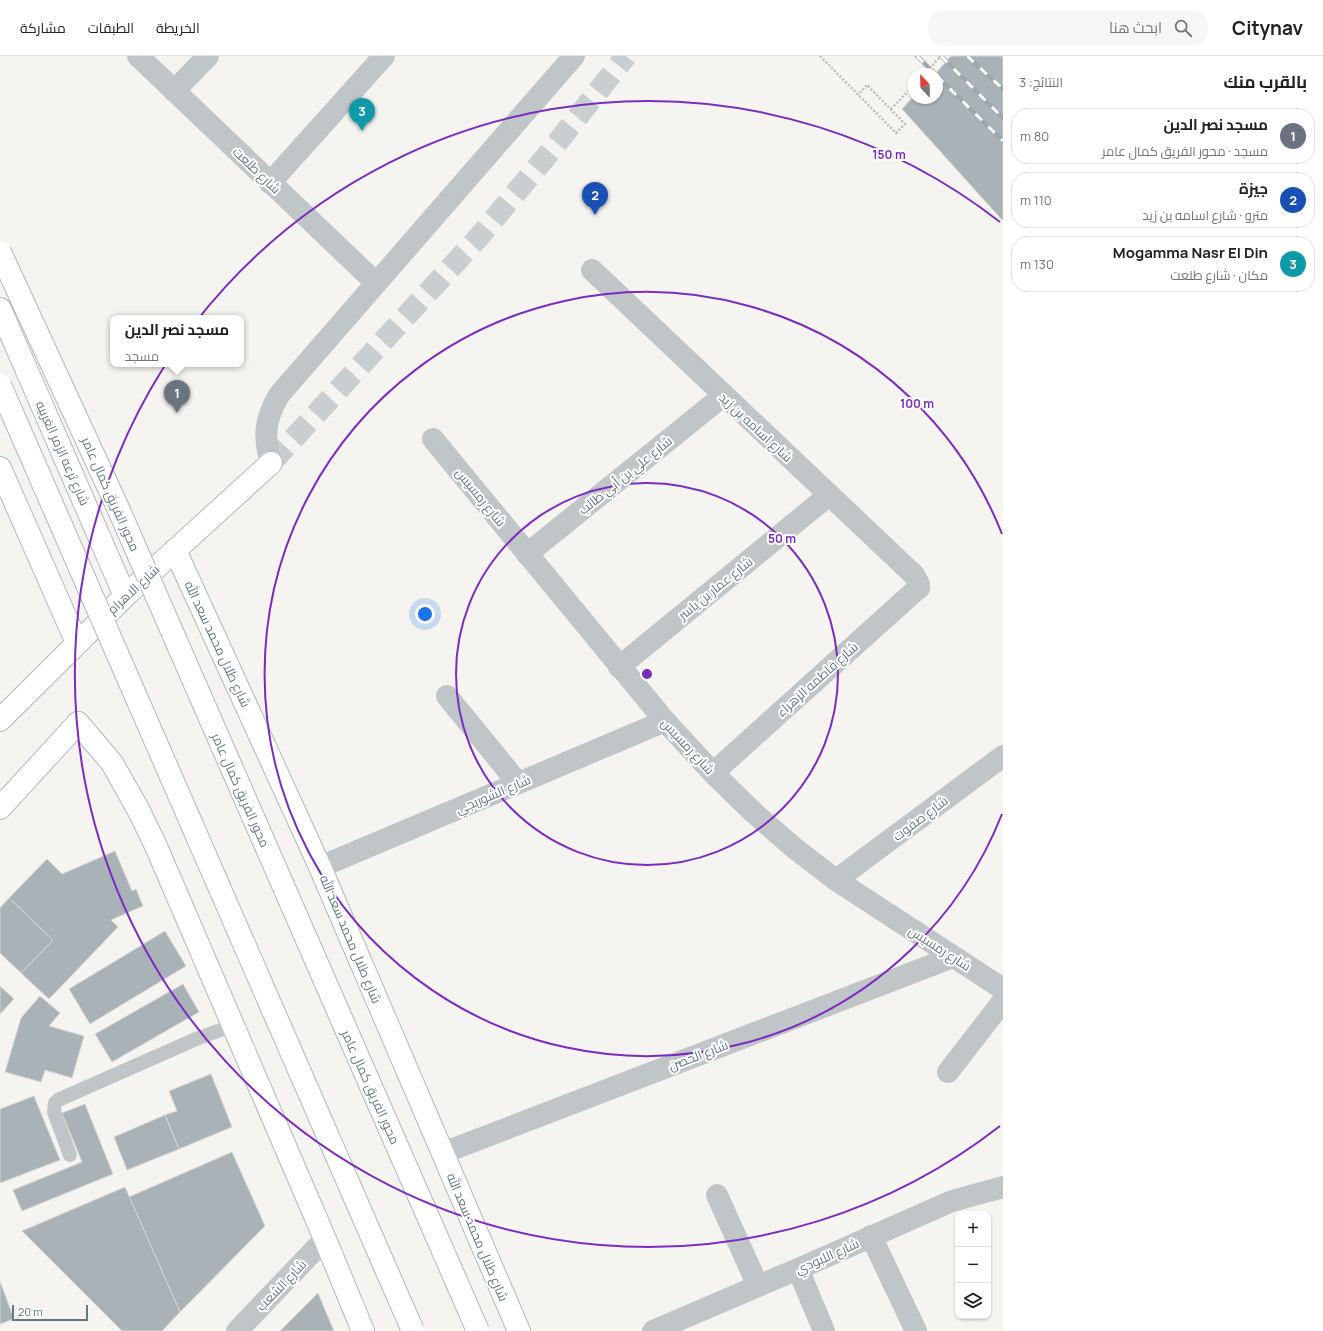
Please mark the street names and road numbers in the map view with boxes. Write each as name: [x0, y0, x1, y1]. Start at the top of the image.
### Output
street label: شارع طلعت: [229, 143, 285, 197]
street label: شارع اسامه بن زيد: [715, 388, 797, 466]
street label: شارع ترعه الزمر الغربيه: [32, 398, 94, 508]
street label: شارع علي بن أبي طالب: [574, 432, 677, 520]
street label: محور الفريق كمال عامر: [77, 433, 144, 554]
street label: شارع رمسيس: [452, 464, 510, 530]
street label: شارع عمار بن ياسر: [673, 552, 756, 624]
street label: شارع الاهرام: [103, 560, 164, 619]
street label: شارع طلال محمد سعد الله: [181, 578, 255, 710]
street label: شارع فاطمه الزهراء: [772, 638, 862, 720]
street label: شارع رمسيس: [657, 714, 719, 778]
street label: محور الفريق كمال عامر: [207, 729, 274, 850]
street label: شارع الشوربجي: [453, 770, 534, 820]
street label: شارع صفوت: [889, 791, 951, 845]
street label: شارع طلال محمد سعد الله: [316, 872, 386, 1006]
street label: شارع رمسيس: [905, 921, 975, 975]
street label: محور الفريق كمال عامر: [337, 1026, 404, 1147]
street label: شارع الحصن: [666, 1035, 730, 1075]
street label: شارع طلال محمد سعد الله: [443, 1170, 513, 1304]
street label: شارع اللبودي: [792, 1234, 863, 1280]
street label: شارع الشعب: [252, 1255, 310, 1315]

